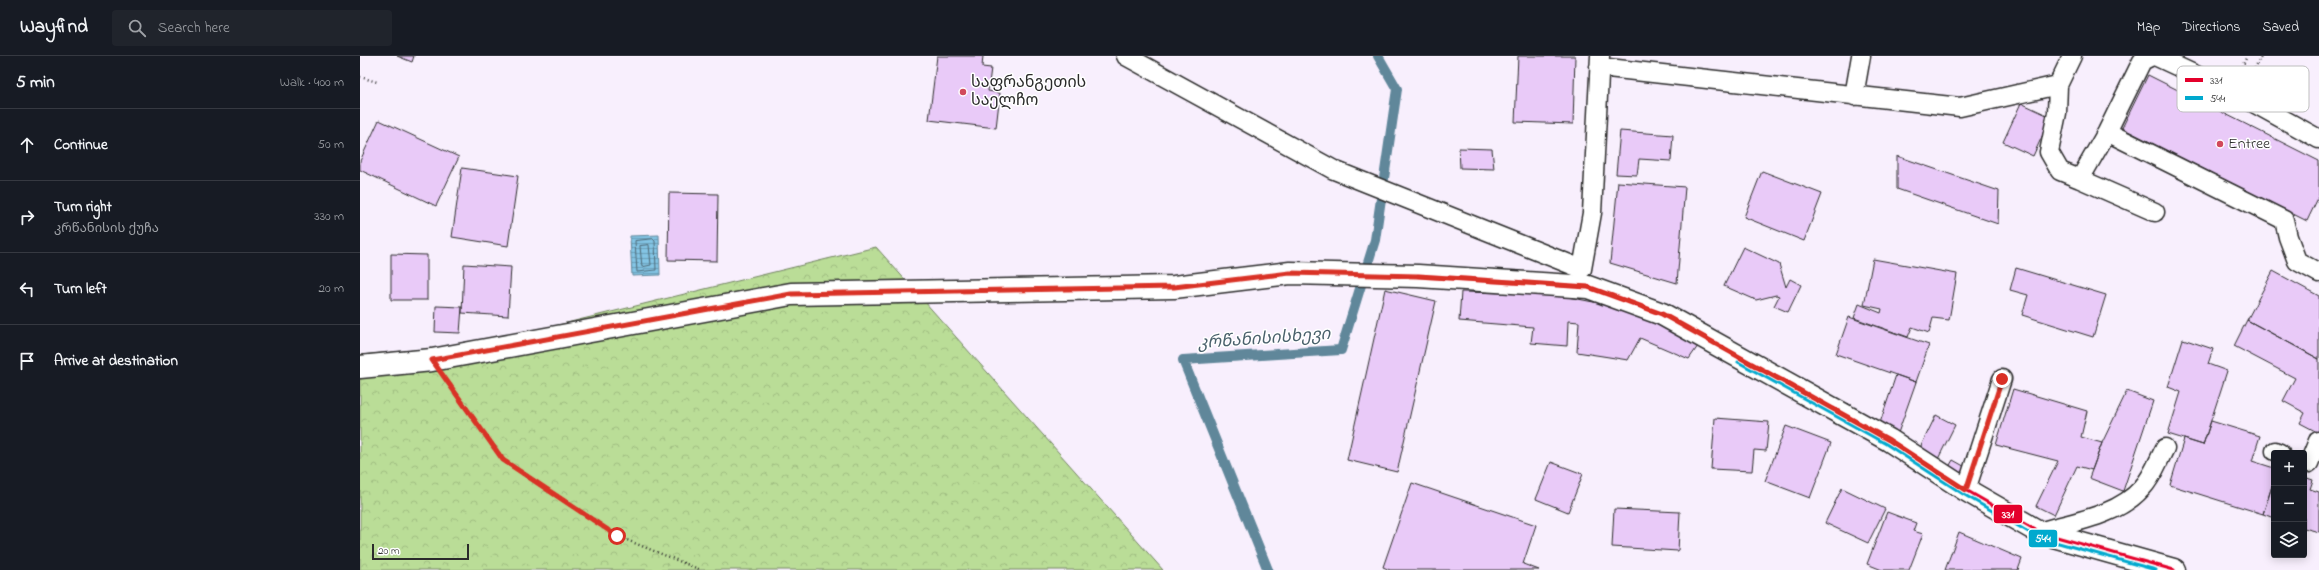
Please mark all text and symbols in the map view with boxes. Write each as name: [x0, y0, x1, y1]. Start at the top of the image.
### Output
search box: [112, 10, 392, 46]
text: Wayfind: [20, 14, 88, 41]
icon: search: [126, 17, 148, 39]
text: Search here: [158, 17, 230, 39]
text: Map: [2137, 17, 2160, 38]
text: Directions: [2182, 17, 2240, 38]
text: Saved: [2262, 17, 2299, 38]
legend: [2177, 66, 2309, 112]
text: 5 min: [16, 70, 55, 95]
place label: საფრანგეთის საელჩო: [971, 71, 1086, 113]
text: Walk · 400 m: [280, 73, 344, 92]
text: 331: [2210, 73, 2223, 89]
marker: საფრანგეთის საელჩო: [958, 87, 968, 97]
text: 544: [2210, 91, 2226, 107]
place label: Entree: [2228, 132, 2271, 156]
icon: ahead: [16, 134, 38, 156]
text: Continue: [54, 134, 108, 156]
text: 50 m: [318, 135, 344, 154]
marker: Entree: [2215, 139, 2225, 149]
text: Turn right: [54, 196, 112, 218]
icon: right: [16, 206, 38, 228]
text: 330 m: [314, 207, 344, 226]
text: კრწანისის ქუჩა: [54, 219, 159, 238]
icon: left: [16, 278, 38, 300]
text: Turn left: [54, 278, 107, 300]
text: 20 m: [319, 279, 344, 298]
water label: კრწანისისხევი: [1197, 322, 1332, 356]
icon: arrive: [16, 350, 38, 372]
text: Arrive at destination: [54, 350, 178, 372]
route end: [1993, 370, 2011, 388]
map controls: [2271, 450, 2307, 558]
button: +: [2271, 450, 2307, 486]
button: −: [2271, 486, 2307, 522]
line badge: 331: [1993, 504, 2023, 524]
text: 331: [2001, 507, 2015, 523]
button: layers: [2271, 522, 2307, 558]
route start: [608, 527, 626, 545]
line badge: 544: [2028, 529, 2058, 548]
text: 544: [2035, 531, 2051, 547]
scale bar: [372, 542, 469, 561]
text: 20 m: [378, 543, 400, 559]

